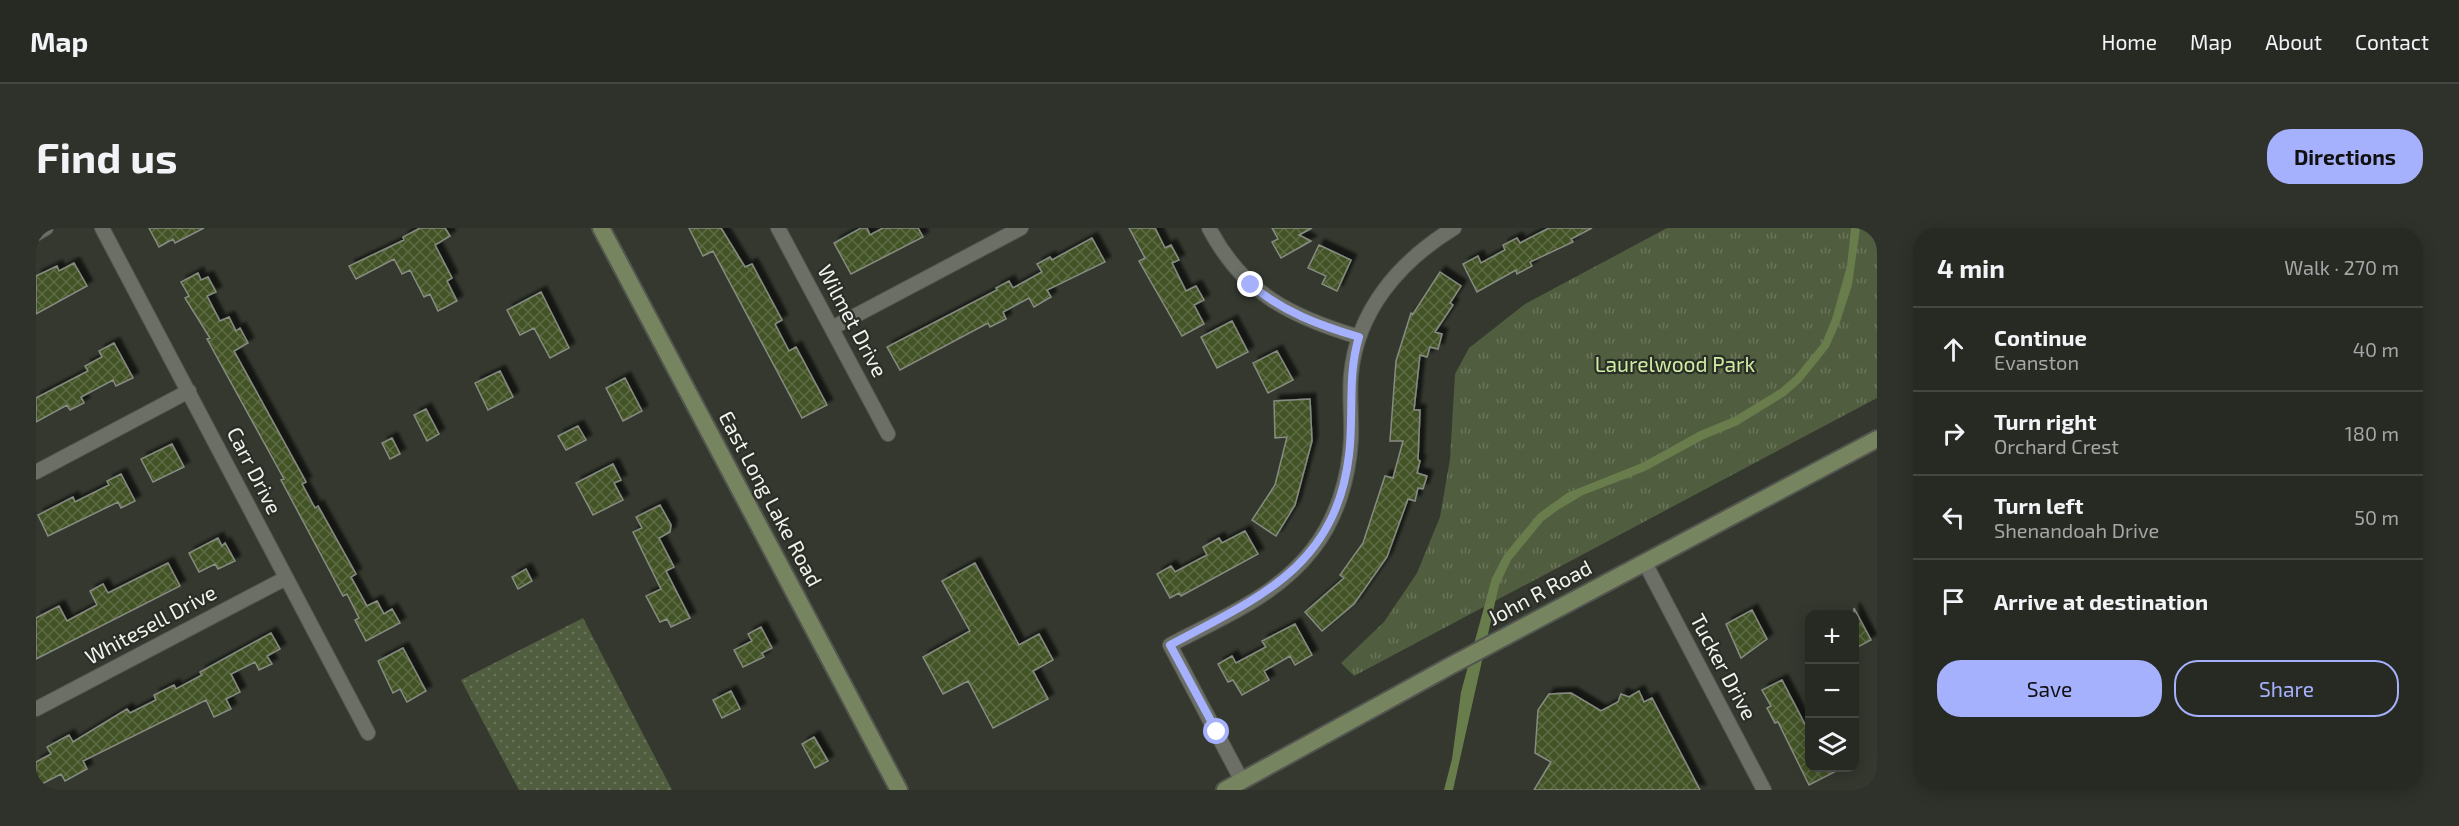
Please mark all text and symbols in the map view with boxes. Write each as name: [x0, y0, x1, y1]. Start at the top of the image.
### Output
text: Map: [30, 24, 88, 58]
text: Home: [2101, 29, 2157, 54]
text: Map: [2190, 29, 2232, 54]
text: About: [2265, 29, 2322, 54]
text: Contact: [2355, 29, 2429, 54]
button: Directions: [2267, 129, 2423, 184]
text: Find us: [36, 131, 178, 181]
text: 4 min: [1937, 252, 2005, 283]
text: Walk · 270 m: [2284, 255, 2399, 279]
street label: Wilmet Drive: [813, 260, 893, 381]
route end: [1237, 271, 1263, 297]
text: Continue: [1994, 324, 2087, 350]
icon: ahead: [1937, 333, 1970, 366]
text: 40 m: [2353, 337, 2399, 361]
text: Evanston: [1994, 350, 2079, 374]
park label: Laurelwood Park: [1595, 351, 1756, 376]
street label: East Long Lake Road: [715, 406, 828, 590]
text: Turn right: [1994, 408, 2096, 434]
icon: right: [1937, 417, 1970, 450]
text: 180 m: [2345, 421, 2399, 445]
street label: Carr Drive: [223, 423, 288, 518]
text: Orchard Crest: [1994, 434, 2119, 458]
text: Turn left: [1994, 492, 2083, 518]
icon: left: [1937, 501, 1970, 534]
text: 50 m: [2354, 505, 2399, 529]
text: Shenandoah Drive: [1994, 518, 2159, 542]
street label: John R Road: [1483, 554, 1596, 630]
street label: Whitesell Drive: [80, 579, 220, 669]
icon: arrive: [1937, 585, 1970, 618]
text: Arrive at destination: [1994, 588, 2208, 614]
street label: Tucker Drive: [1686, 609, 1763, 724]
map controls: [1805, 610, 1859, 772]
button: +: [1805, 610, 1859, 664]
button: Save: [1937, 660, 2162, 717]
button: Share: [2174, 660, 2399, 717]
button: −: [1805, 664, 1859, 718]
route start: [1203, 718, 1229, 744]
button: layers: [1805, 718, 1859, 772]

